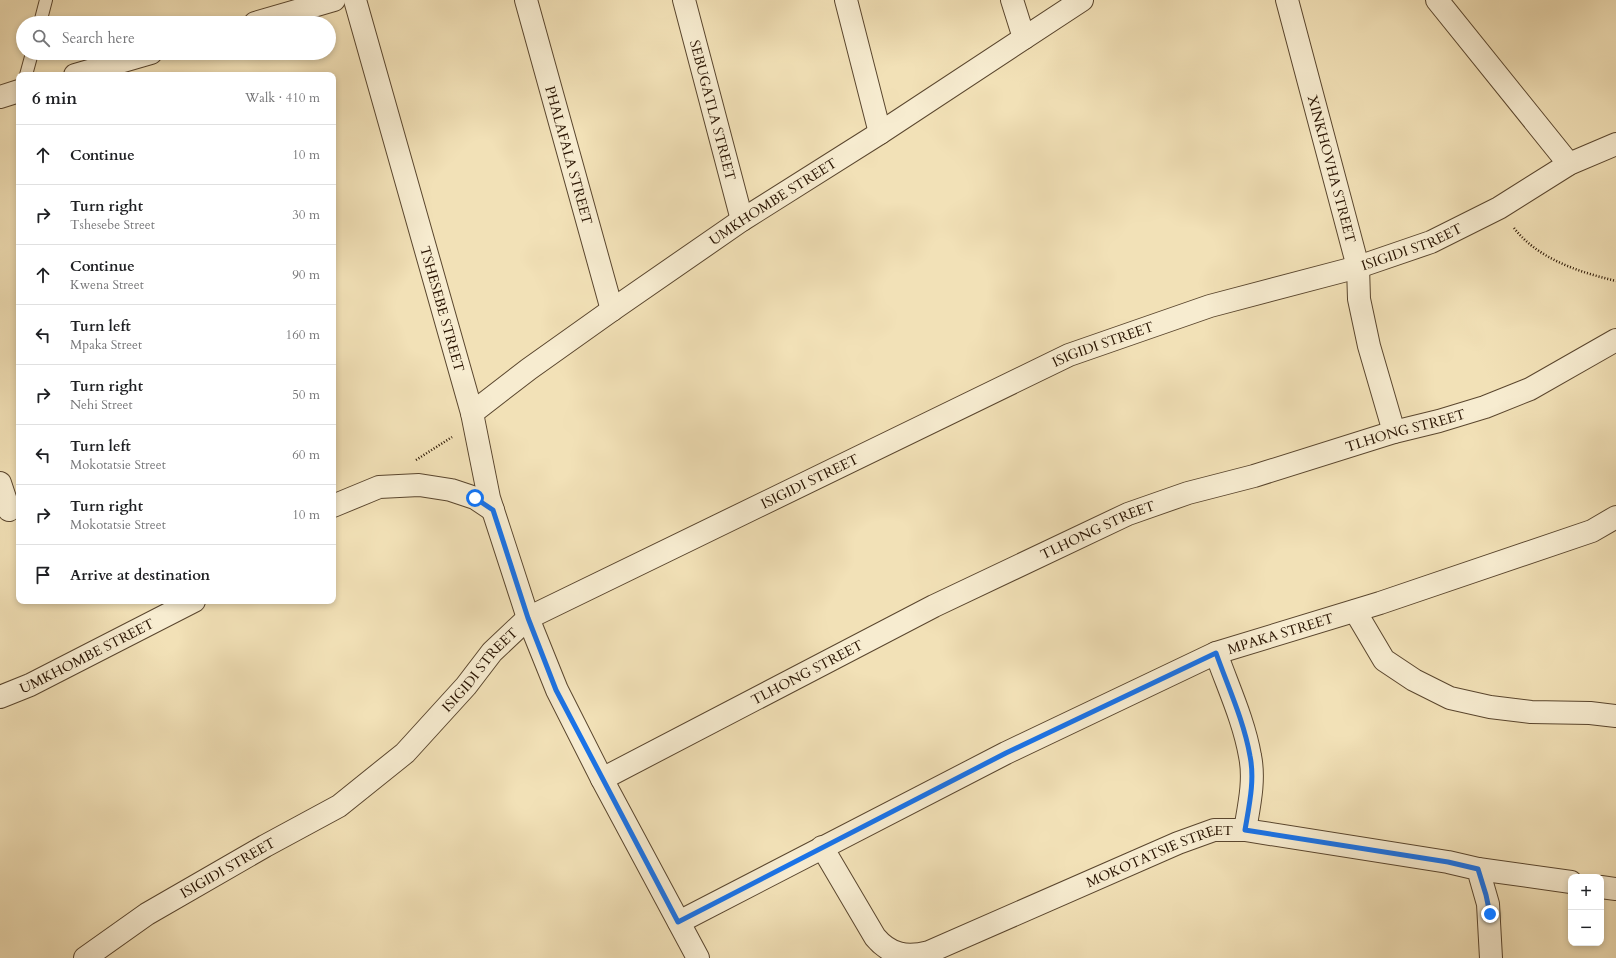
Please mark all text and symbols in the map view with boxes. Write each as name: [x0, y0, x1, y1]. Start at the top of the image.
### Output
search box: [16, 16, 336, 60]
icon: search: [30, 27, 52, 49]
text: Search here: [62, 28, 135, 48]
street label: SEBUGATLA STREET: [685, 38, 741, 183]
street label: PHALAFALA STREET: [541, 84, 597, 227]
text: 6 min: [32, 87, 77, 110]
text: Walk · 410 m: [245, 89, 320, 107]
street label: XINKHOVHA STREET: [1303, 93, 1361, 245]
icon: ahead: [32, 144, 54, 166]
text: Continue: [70, 145, 135, 165]
text: 10 m: [292, 146, 320, 164]
street label: UMKHOMBE STREET: [705, 153, 840, 250]
text: Turn right: [70, 196, 143, 216]
icon: right: [32, 204, 54, 226]
text: 30 m: [292, 206, 320, 224]
text: Tshesebe Street: [70, 216, 155, 234]
street label: ISIGIDI STREET: [1358, 219, 1465, 275]
street label: TSHESEBE STREET: [416, 244, 469, 374]
text: Continue: [70, 256, 135, 276]
icon: ahead: [32, 264, 54, 286]
text: 90 m: [292, 266, 320, 284]
text: Kwena Street: [70, 276, 144, 294]
text: Turn left: [70, 316, 131, 336]
street label: ISIGIDI STREET: [1049, 317, 1156, 371]
icon: left: [32, 324, 54, 346]
text: 160 m: [286, 326, 320, 344]
text: Mpaka Street: [70, 336, 142, 354]
text: Turn right: [70, 376, 143, 396]
icon: right: [32, 384, 54, 406]
text: 50 m: [292, 386, 320, 404]
text: Nehi Street: [70, 396, 133, 414]
street label: TLHONG STREET: [1343, 404, 1468, 456]
text: Turn left: [70, 436, 131, 456]
icon: left: [32, 444, 54, 466]
text: 60 m: [292, 446, 320, 464]
street label: ISIGIDI STREET: [757, 449, 862, 513]
text: Mokotatsie Street: [70, 456, 166, 474]
route start: [466, 489, 484, 507]
text: Turn right: [70, 496, 143, 516]
street label: TLHONG STREET: [1037, 496, 1157, 564]
icon: right: [32, 504, 54, 526]
text: 10 m: [292, 506, 320, 524]
text: Mokotatsie Street: [70, 516, 166, 534]
icon: arrive: [32, 564, 54, 586]
text: Arrive at destination: [70, 565, 210, 585]
street label: MPAKA STREET: [1225, 608, 1336, 659]
street label: UMKHOMBE STREET: [17, 614, 157, 698]
street label: ISIGIDI STREET: [437, 623, 522, 716]
street label: TLHONG STREET: [748, 635, 866, 709]
street label: MOKOTATSIE STREET: [1083, 821, 1233, 892]
street label: ISIGIDI STREET: [176, 833, 279, 903]
map controls: [1568, 874, 1604, 946]
button: +: [1568, 874, 1604, 910]
route end: [1481, 905, 1499, 923]
button: −: [1568, 910, 1604, 946]

